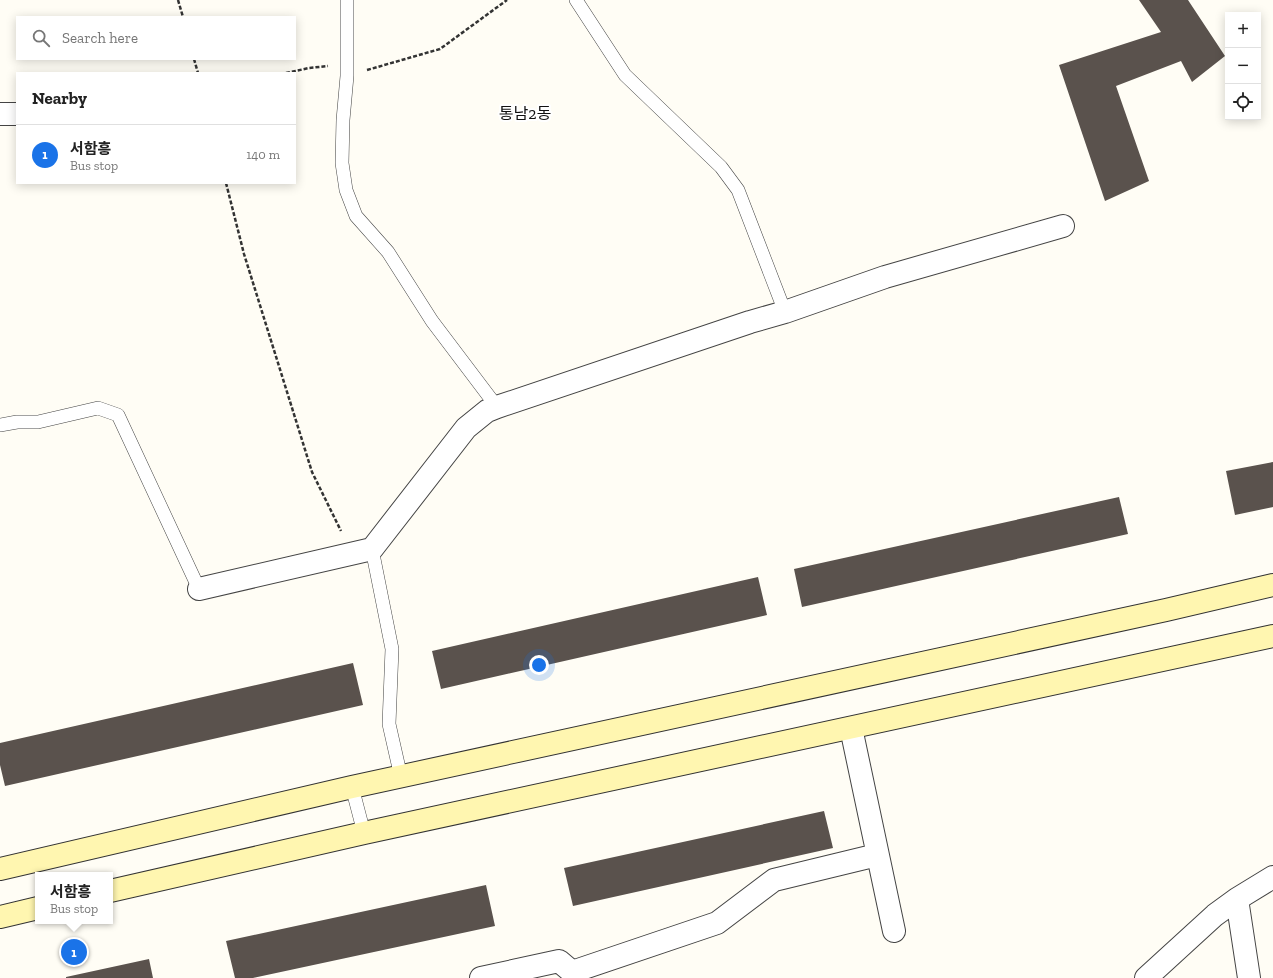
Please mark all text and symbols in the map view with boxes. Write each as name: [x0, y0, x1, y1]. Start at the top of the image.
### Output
map controls: [1225, 12, 1261, 120]
button: +: [1225, 12, 1261, 48]
search box: [16, 16, 296, 60]
icon: search: [30, 27, 52, 49]
text: Search here: [62, 29, 138, 47]
button: −: [1225, 48, 1261, 84]
button: locate: [1225, 84, 1261, 120]
text: Nearby: [32, 88, 87, 108]
district label: 통남2동: [499, 104, 551, 123]
text: 서함흥: [70, 140, 111, 158]
text: 1: [42, 147, 48, 162]
text: 140 m: [246, 147, 280, 162]
text: Bus stop: [70, 158, 118, 173]
your location: [529, 655, 549, 675]
popup: [35, 872, 113, 924]
text: 서함흥: [50, 883, 91, 901]
text: Bus stop: [50, 901, 98, 916]
pin: 1: [61, 937, 87, 967]

